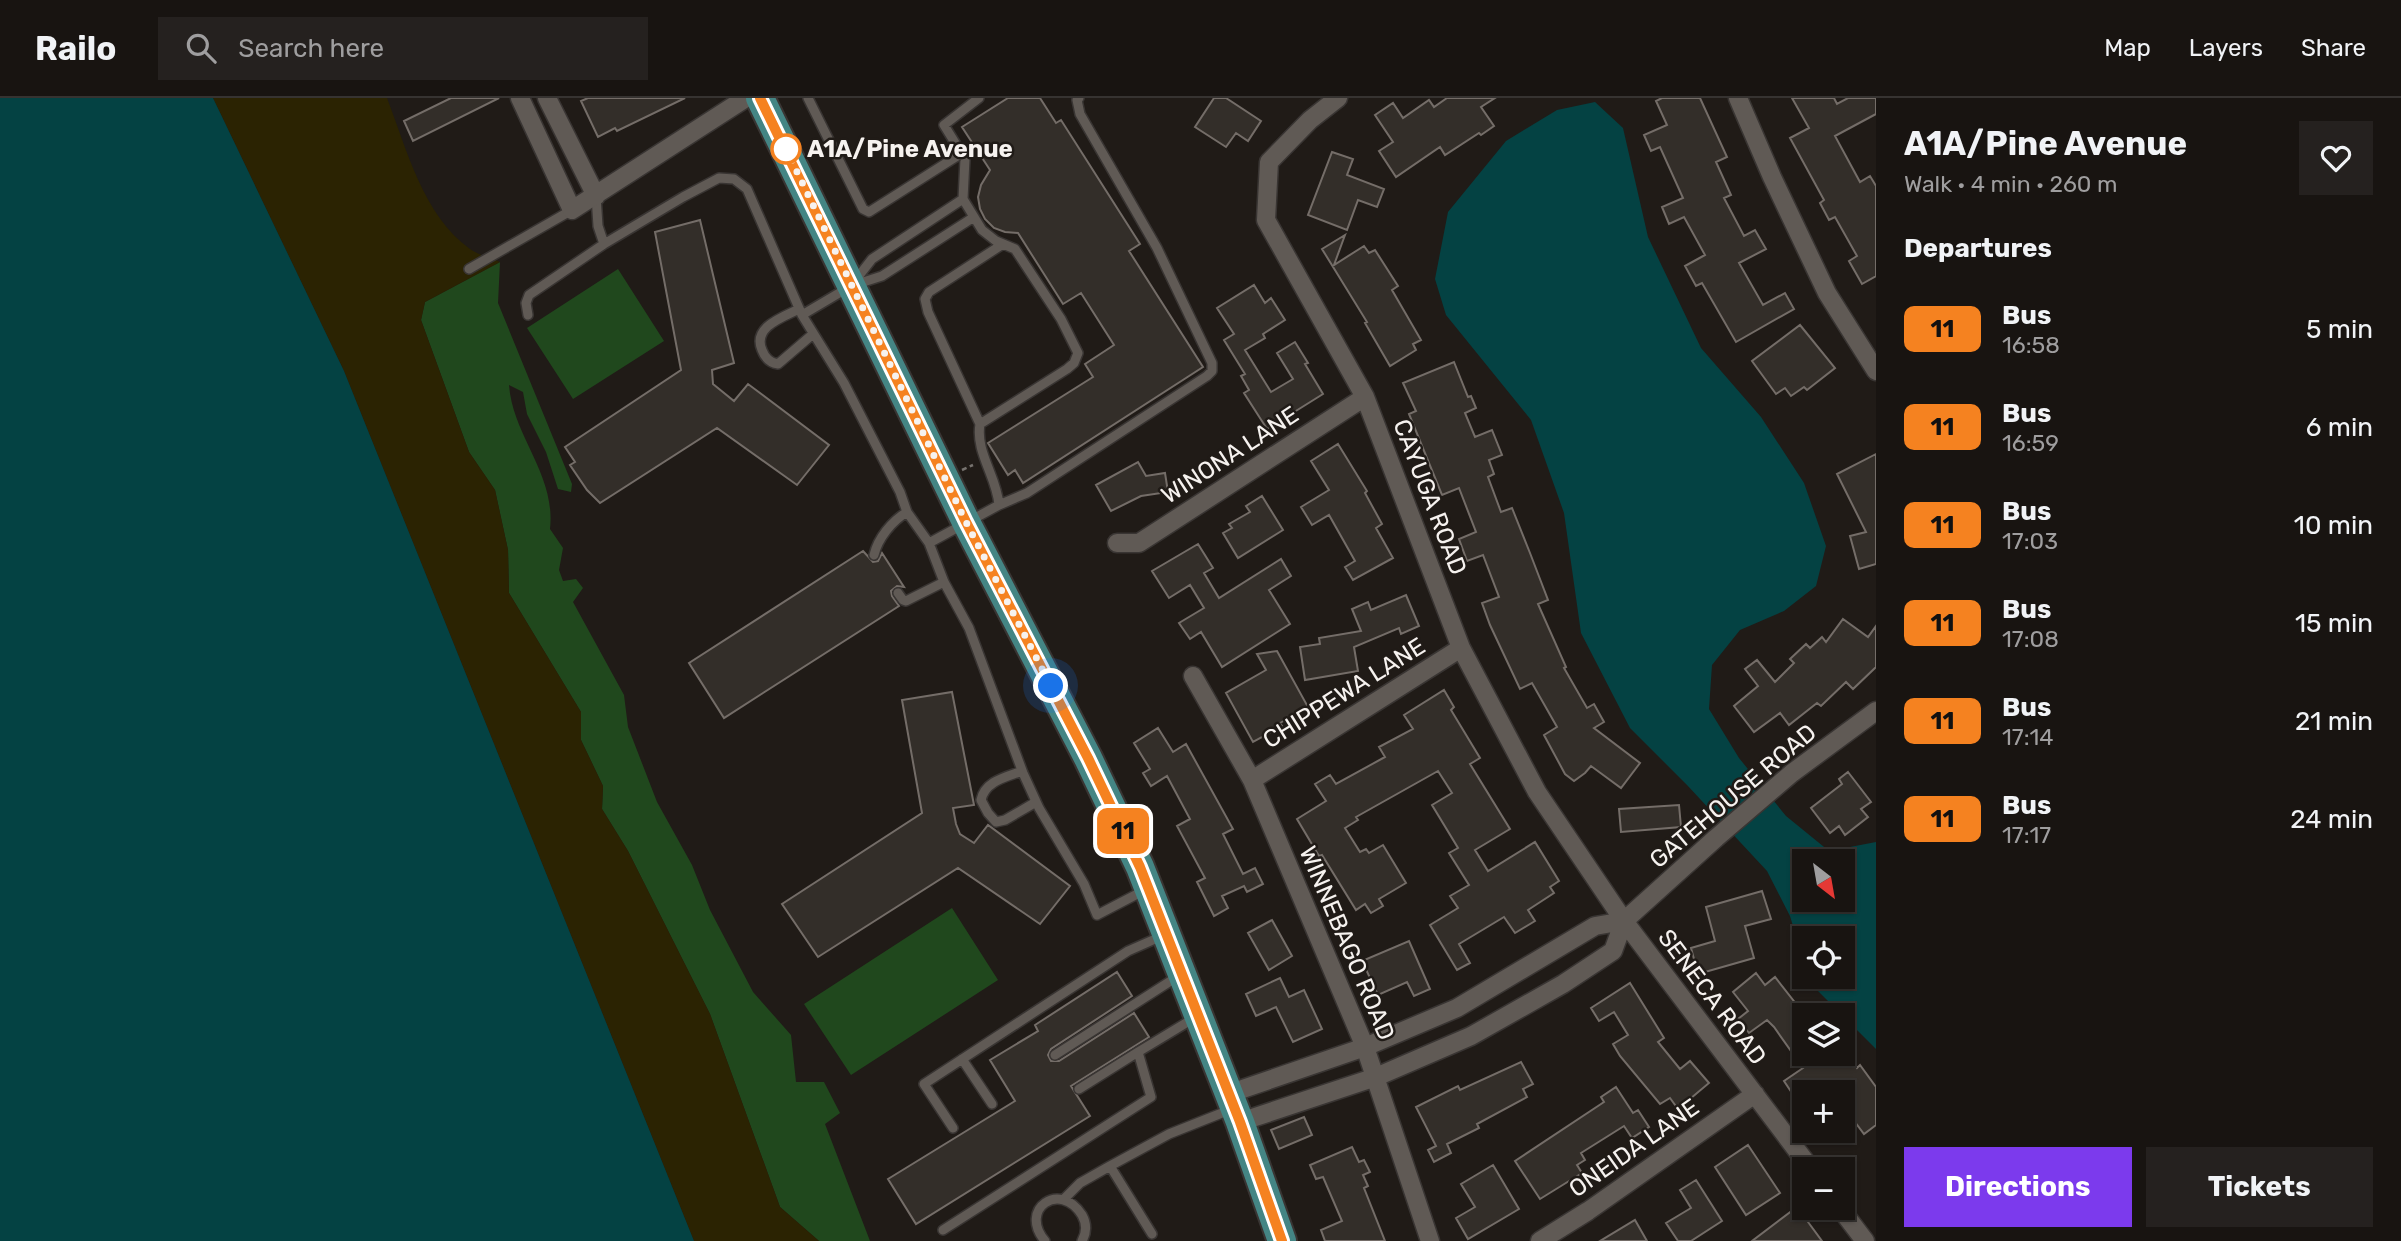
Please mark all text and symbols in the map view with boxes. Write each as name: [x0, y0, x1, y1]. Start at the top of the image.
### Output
search box: [158, 17, 648, 80]
text: Railo: [35, 29, 116, 68]
icon: search: [182, 29, 220, 67]
text: Search here: [238, 33, 384, 64]
text: Map: [2104, 34, 2151, 62]
text: Layers: [2189, 34, 2263, 62]
text: Share: [2301, 34, 2366, 62]
button: heart: [2299, 121, 2373, 195]
text: A1A/Pine Avenue: [1904, 124, 2187, 163]
marker: A1A/Pine Avenue: [771, 134, 801, 164]
place label: A1A/Pine Avenue: [807, 135, 1013, 163]
text: Walk · 4 min · 260 m: [1904, 170, 2118, 198]
text: Departures: [1904, 233, 2052, 264]
text: Bus: [2002, 300, 2051, 331]
text: 5 min: [2306, 314, 2373, 345]
text: 11: [1931, 315, 1954, 343]
text: 16:58: [2002, 331, 2060, 359]
text: Bus: [2002, 398, 2051, 429]
street label: WINONA LANE: [1156, 400, 1304, 510]
text: 6 min: [2306, 412, 2373, 443]
text: 11: [1931, 413, 1954, 441]
street label: CAYUGA ROAD: [1388, 415, 1472, 579]
text: 16:59: [2002, 429, 2059, 457]
text: Bus: [2002, 496, 2051, 527]
text: 10 min: [2294, 510, 2373, 541]
text: 11: [1931, 511, 1954, 539]
text: 17:03: [2002, 527, 2058, 555]
text: Bus: [2002, 594, 2051, 625]
text: 15 min: [2295, 608, 2373, 639]
text: 11: [1931, 609, 1954, 637]
text: 17:08: [2002, 625, 2059, 653]
street label: CHIPPEWA LANE: [1258, 632, 1430, 754]
your location: [1033, 668, 1068, 703]
text: Bus: [2002, 692, 2051, 723]
text: 21 min: [2295, 706, 2373, 737]
text: 11: [1931, 707, 1954, 735]
street label: GATEHOUSE ROAD: [1644, 718, 1822, 874]
text: 17:14: [2002, 723, 2054, 751]
text: Bus: [2002, 790, 2051, 821]
text: 24 min: [2290, 804, 2373, 835]
text: 11: [1931, 805, 1954, 833]
line badge: 11: [1092, 808, 1154, 854]
text: 11: [1111, 817, 1135, 845]
text: 17:17: [2002, 821, 2051, 849]
street label: WINNEBAGO ROAD: [1293, 842, 1401, 1044]
north arrow: [1792, 849, 1855, 912]
map controls: [1792, 849, 1855, 1220]
street label: SENECA ROAD: [1652, 924, 1772, 1070]
button: locate: [1792, 926, 1855, 989]
button: layers: [1792, 1003, 1855, 1066]
button: +: [1792, 1080, 1855, 1143]
street label: ONEIDA LANE: [1564, 1093, 1704, 1203]
button: Directions: [1904, 1147, 2132, 1227]
button: Tickets: [2146, 1147, 2373, 1227]
button: −: [1792, 1157, 1855, 1220]

